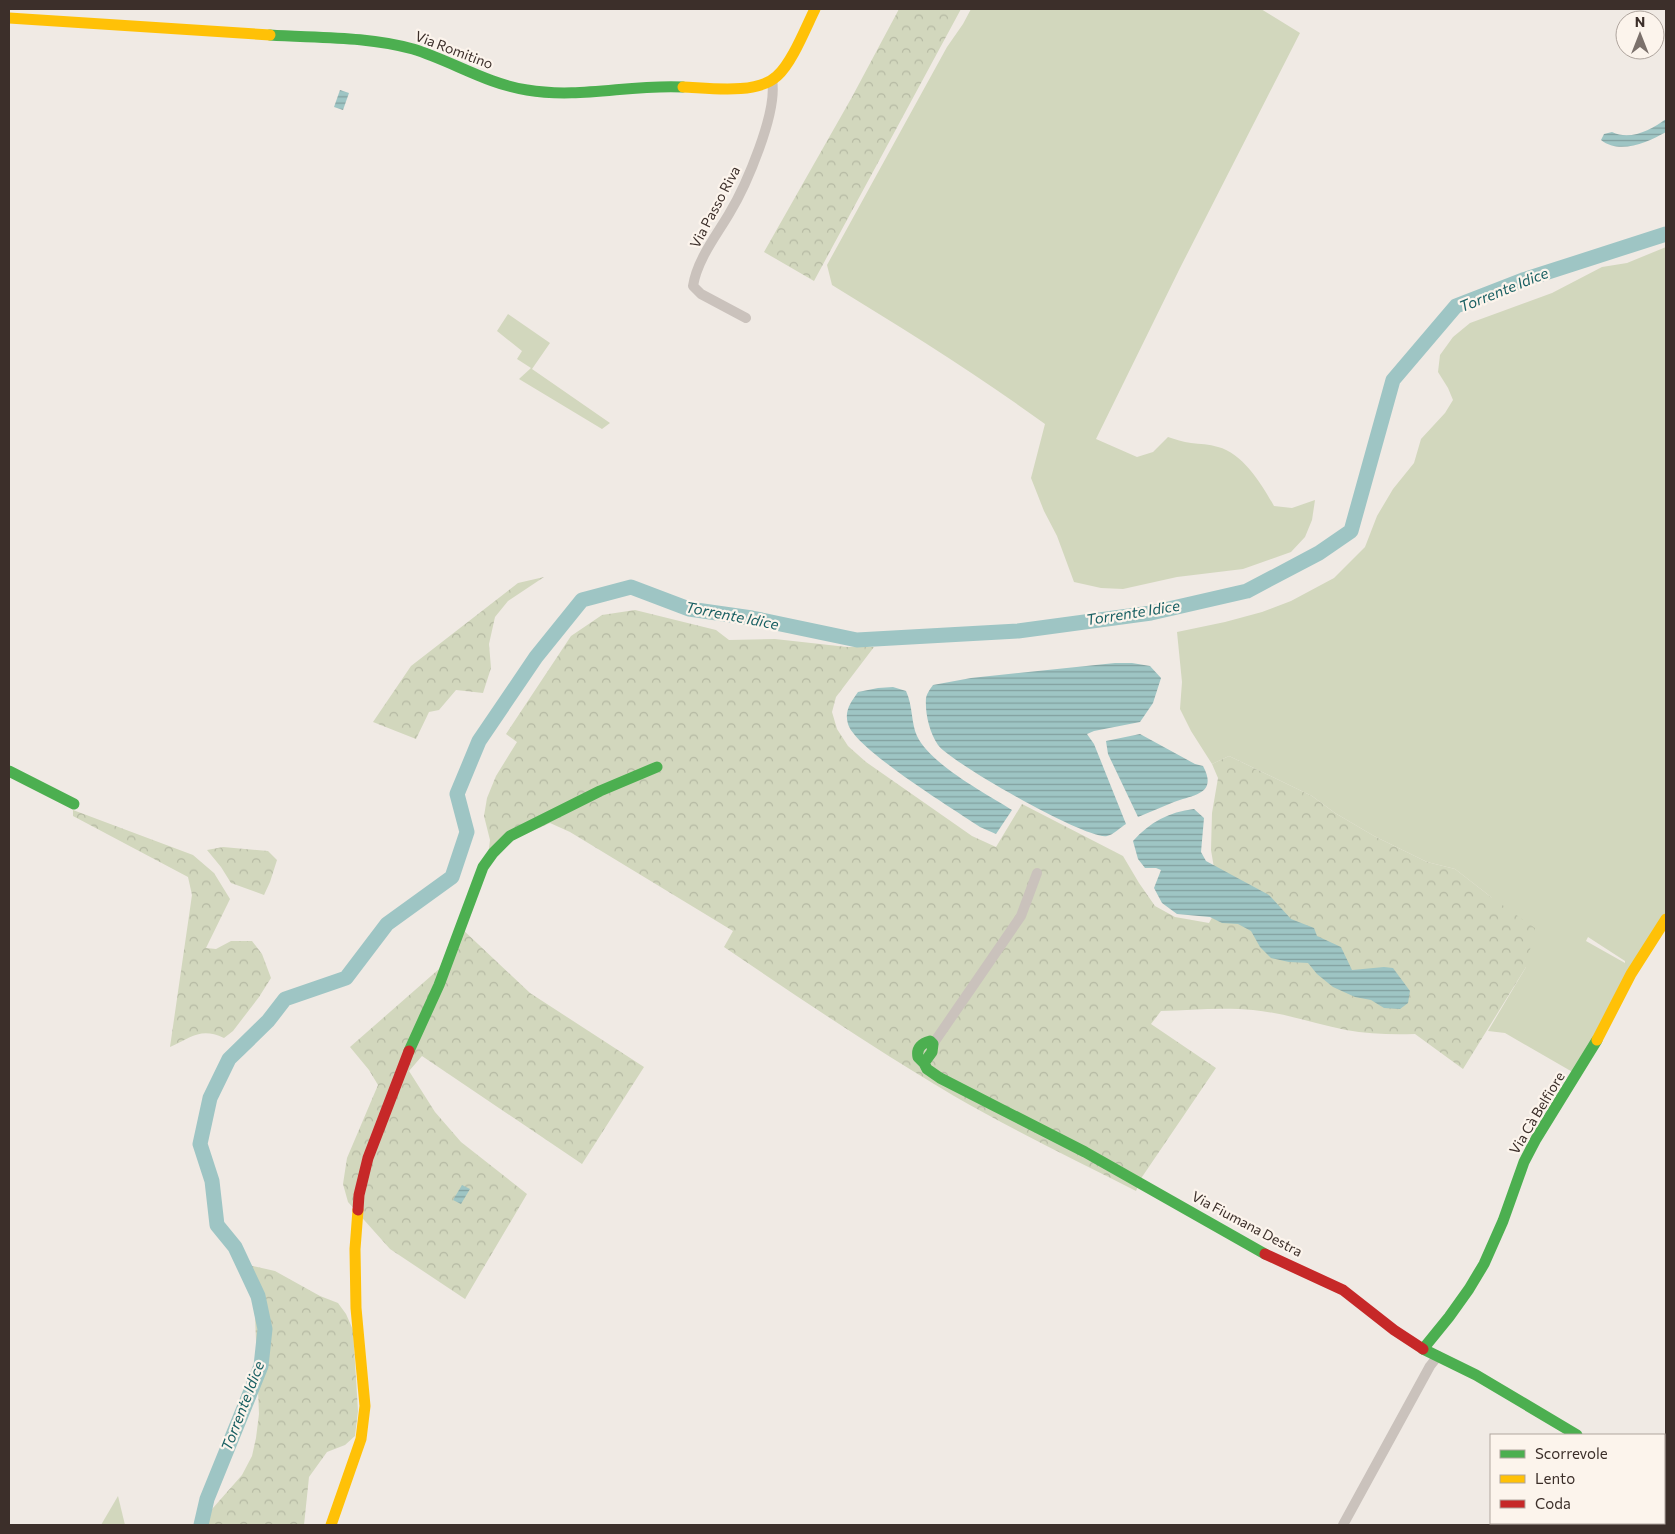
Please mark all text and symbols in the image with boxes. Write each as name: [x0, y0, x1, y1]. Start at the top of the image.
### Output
north arrow: [1615, 10, 1665, 60]
text: N: [1635, 13, 1645, 30]
street label: Via Romitino: [413, 27, 496, 72]
street label: Via Passo Riva: [686, 163, 743, 251]
water label: Torrente Idice: [1456, 263, 1551, 315]
water label: Torrente Idice: [1085, 596, 1181, 628]
water label: Torrente Idice: [684, 597, 780, 633]
street label: Via Cà Belfiore: [1505, 1069, 1568, 1157]
street label: Via Fiumana Destra: [1189, 1187, 1305, 1260]
water label: Torrente Idice: [217, 1358, 267, 1453]
legend: [1490, 1434, 1665, 1524]
text: Scorrevole: [1535, 1444, 1608, 1462]
text: Lento: [1535, 1469, 1575, 1487]
text: Coda: [1535, 1494, 1571, 1512]

